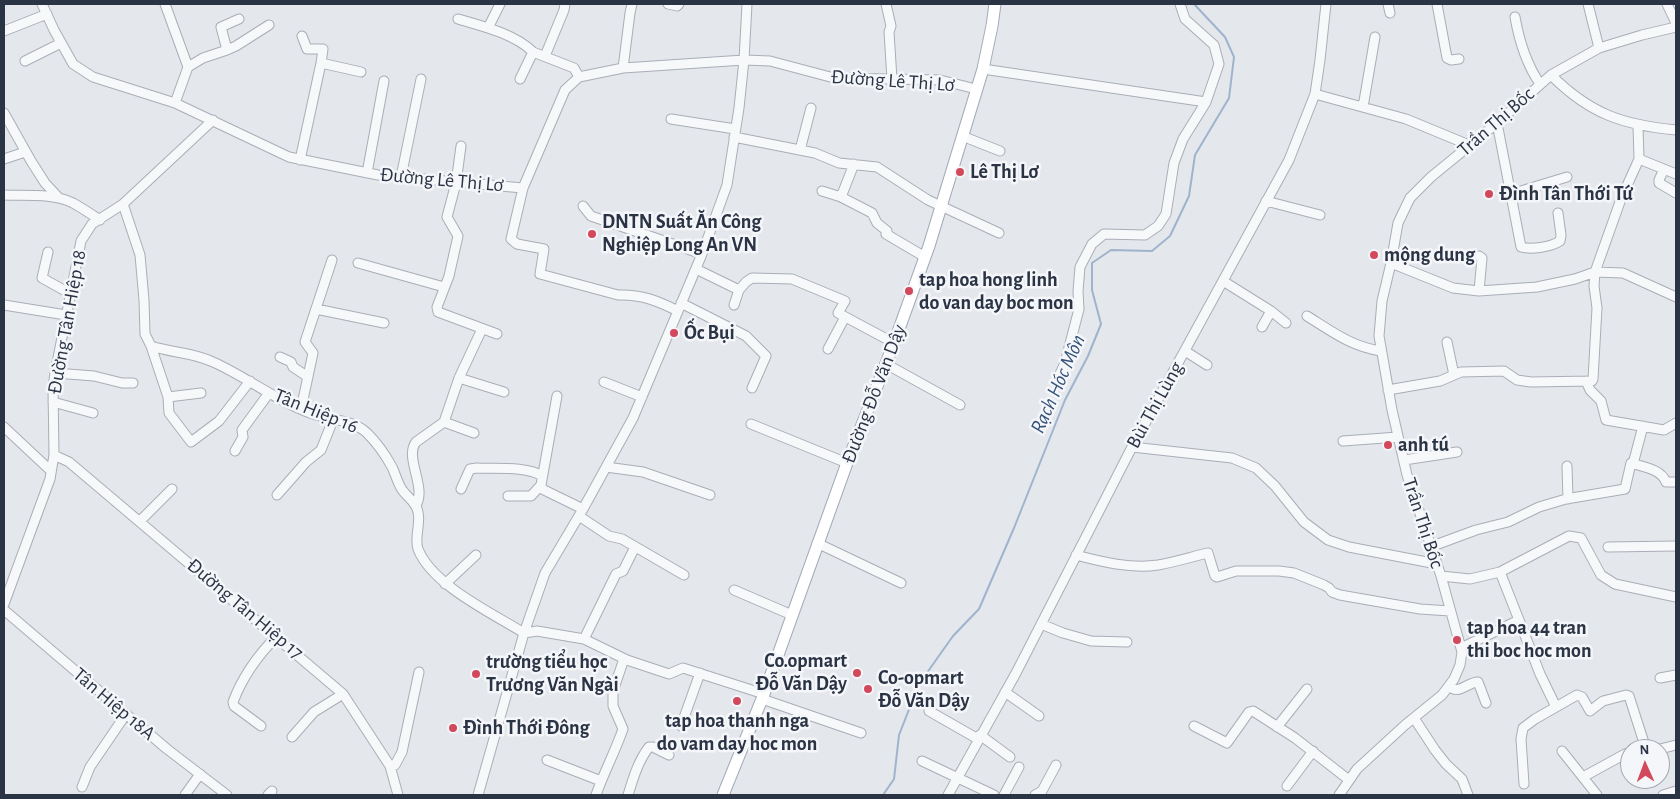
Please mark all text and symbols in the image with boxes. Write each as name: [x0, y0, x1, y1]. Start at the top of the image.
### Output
street label: Đường Lê Thị Lơ: [830, 65, 956, 97]
street label: Trần Thị Bốc: [1453, 82, 1539, 162]
place label: Lê Thị Lơ: [970, 160, 1039, 184]
street label: Đường Lê Thị Lơ: [379, 163, 505, 197]
marker: Lê Thị Lơ: [954, 166, 966, 178]
place label: Đình Tân Thới Tứ: [1499, 182, 1633, 206]
marker: Đình Tân Thới Tứ: [1483, 188, 1495, 200]
place label: DNTN Suất Ăn Công Nghiệp Long An VN: [602, 210, 761, 257]
marker: DNTN Suất Ăn Công Nghiệp Long An VN: [586, 228, 598, 240]
place label: mộng dung: [1384, 243, 1475, 267]
street label: Đường Tân Hiệp 18: [43, 248, 91, 396]
marker: mộng dung: [1368, 249, 1380, 261]
place label: tap hoa hong linh do van day boc mon: [919, 268, 1074, 315]
marker: tap hoa hong linh do van day boc mon: [903, 285, 915, 297]
place label: Ốc Bụi: [684, 321, 735, 345]
street label: Đường Đỗ Văn Dậy: [836, 321, 912, 467]
marker: Ốc Bụi: [668, 327, 680, 339]
water label: Rạch Hóc Môn: [1025, 331, 1091, 437]
street label: Bùi Thị Lùng: [1121, 357, 1189, 453]
street label: Tân Hiệp 16: [270, 383, 362, 439]
place label: anh tú: [1398, 433, 1449, 457]
marker: anh tú: [1382, 439, 1394, 451]
street label: Trần Thị Bốc: [1397, 475, 1449, 571]
street label: Đường Tân Hiệp 17: [182, 553, 308, 665]
place label: tap hoa 44 tran thi boc hoc mon: [1467, 616, 1591, 663]
marker: tap hoa 44 tran thi boc hoc mon: [1451, 634, 1463, 646]
place label: Co.opmart Đỗ Văn Dậy: [756, 649, 847, 696]
place label: trường tiểu học Trương Văn Ngài: [486, 650, 619, 697]
street label: Tân Hiệp 18A: [68, 663, 160, 745]
place label: Co-opmart Đỗ Văn Dậy: [878, 666, 969, 713]
marker: Co.opmart Đỗ Văn Dậy: [851, 667, 863, 679]
marker: trường tiểu học Trương Văn Ngài: [470, 668, 482, 680]
marker: Co-opmart Đỗ Văn Dậy: [862, 683, 874, 695]
marker: tap hoa thanh nga do vam day hoc mon: [731, 695, 743, 707]
place label: tap hoa thanh nga do vam day hoc mon: [657, 709, 817, 756]
place label: Đình Thới Đông: [463, 716, 590, 740]
marker: Đình Thới Đông: [447, 722, 459, 734]
north arrow: [1620, 739, 1670, 789]
text: N: [1639, 743, 1650, 757]

